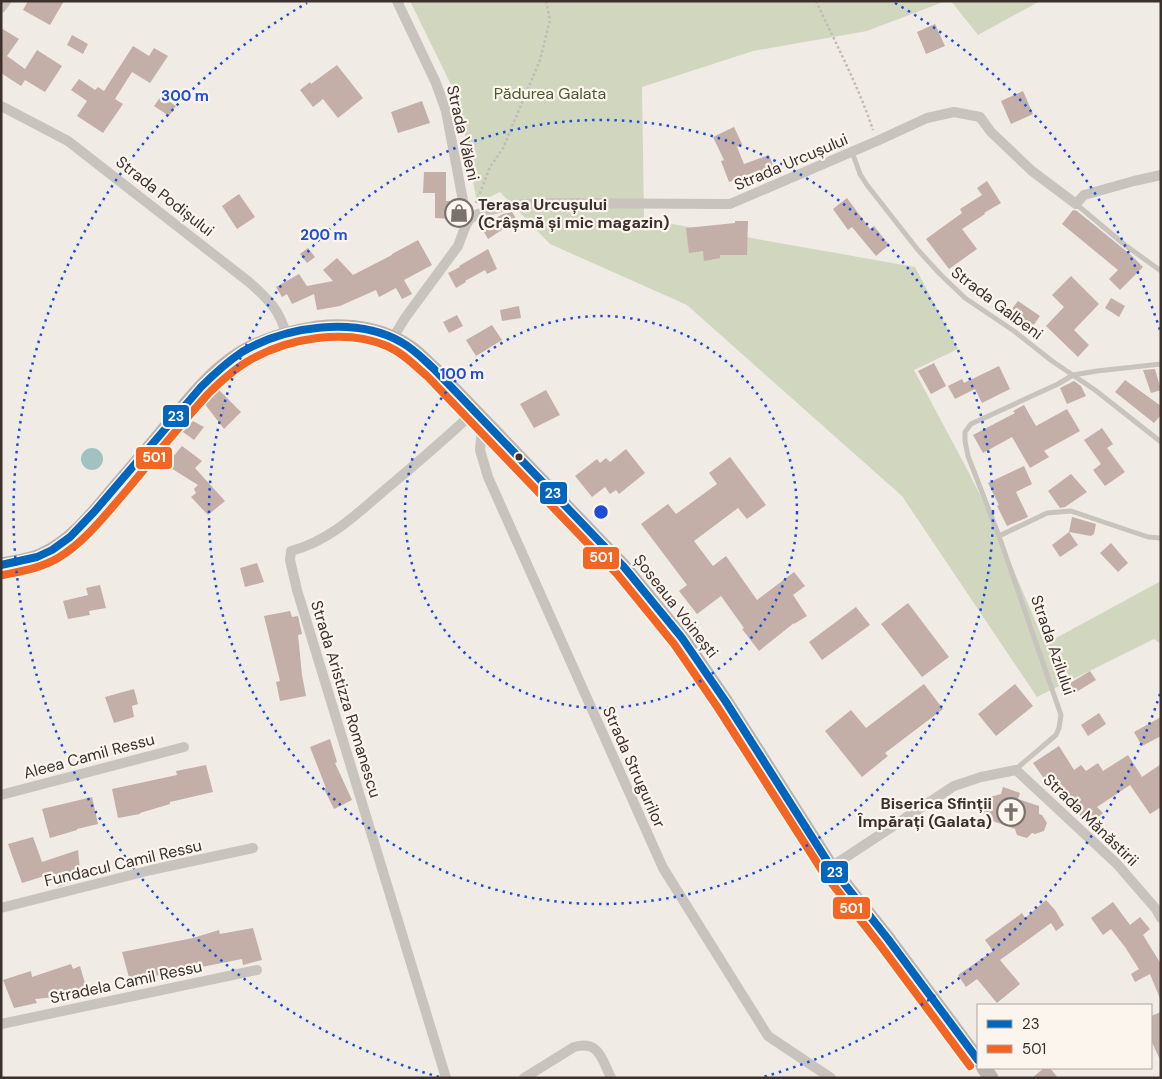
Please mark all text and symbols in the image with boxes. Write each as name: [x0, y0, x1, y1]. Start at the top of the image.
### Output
street label: Strada Văleni: [442, 83, 484, 183]
park label: Pădurea Galata: [494, 83, 606, 104]
text: 300 m: [161, 86, 209, 106]
street label: Strada Urcușului: [731, 129, 851, 195]
street label: Strada Podișului: [112, 151, 218, 241]
place label: Terasa Urcușului (Crâșmă și mic magazin): [478, 194, 670, 233]
shop icon: Terasa Urcușului (Crâșmă și mic magazin): [444, 198, 474, 228]
text: 200 m: [300, 225, 348, 245]
street label: Strada Galbeni: [947, 262, 1047, 344]
text: 100 m: [440, 364, 484, 384]
line badge: 23: [162, 404, 190, 428]
text: 23: [168, 407, 184, 425]
line badge: 501: [135, 446, 173, 470]
text: 501: [142, 448, 166, 466]
unlabelled marker: [514, 452, 524, 462]
line badge: 23: [539, 481, 568, 505]
text: 23: [545, 484, 561, 502]
centre of rings: [592, 503, 610, 521]
line badge: 501: [582, 546, 620, 570]
text: 501: [589, 548, 613, 566]
street label: Șoseaua Voinești: [629, 550, 723, 662]
street label: Strada Azilului: [1026, 592, 1080, 698]
street label: Strada Aristizza Romanescu: [306, 598, 386, 800]
street label: Strada Strugurilor: [598, 703, 670, 831]
street label: Aleea Camil Ressu: [21, 728, 157, 784]
street label: Strada Mănăstirii: [1039, 769, 1143, 871]
place label: Biserica Sfinții Împărați (Galata): [857, 793, 992, 832]
church icon: Biserica Sfinții Împărați (Galata): [996, 797, 1026, 827]
street label: Fundacul Camil Ressu: [42, 835, 204, 891]
line badge: 23: [820, 860, 849, 884]
text: 23: [827, 863, 843, 881]
line badge: 501: [832, 896, 871, 920]
text: 501: [839, 899, 863, 917]
street label: Stradela Camil Ressu: [48, 956, 204, 1008]
legend: [977, 1004, 1152, 1069]
text: 23: [1022, 1014, 1040, 1034]
text: 501: [1022, 1039, 1046, 1059]

